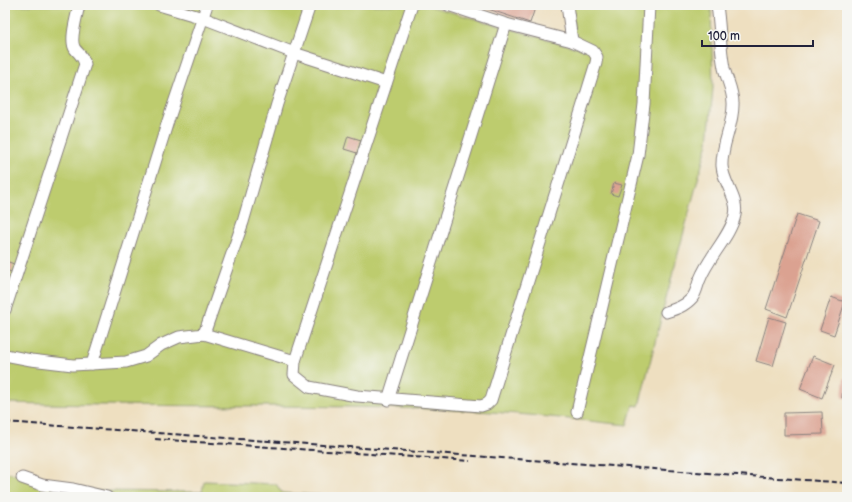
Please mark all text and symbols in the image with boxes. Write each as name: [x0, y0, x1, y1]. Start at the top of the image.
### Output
scale bar: [702, 22, 813, 48]
text: 100 m: [708, 29, 740, 44]

